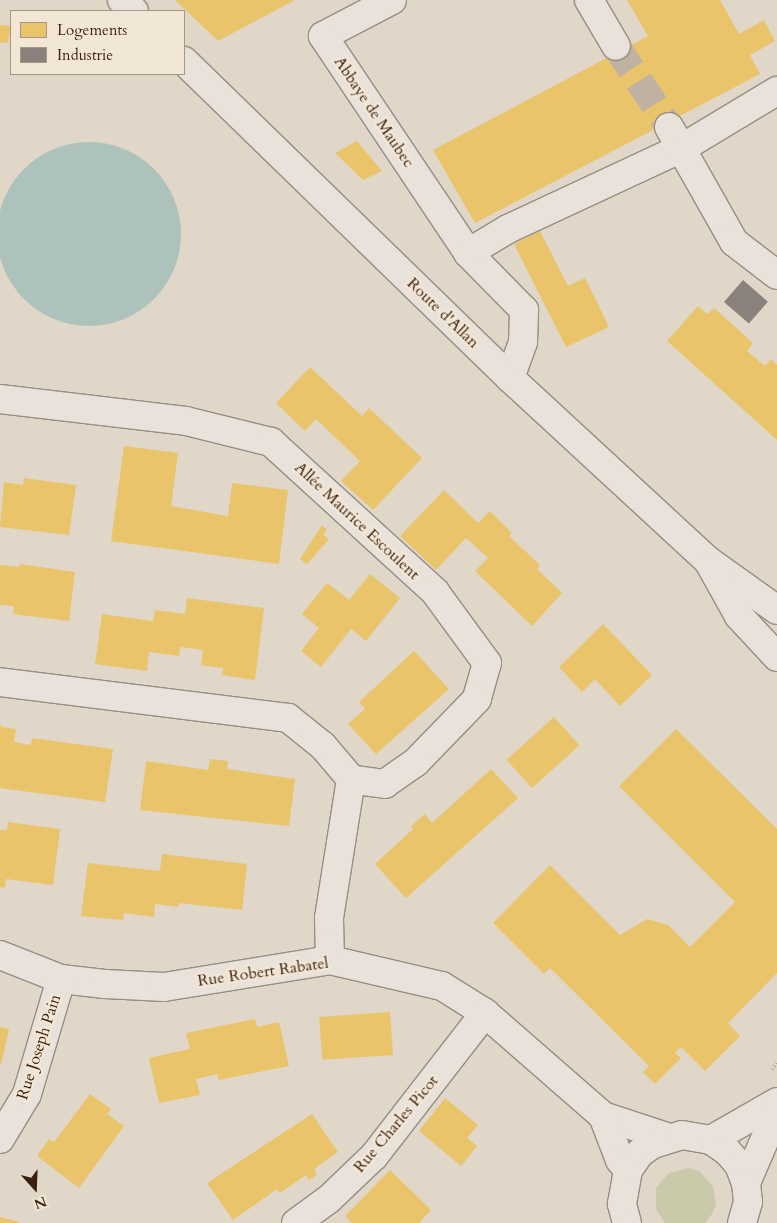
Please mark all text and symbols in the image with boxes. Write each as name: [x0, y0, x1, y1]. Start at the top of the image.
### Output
legend: [10, 10, 185, 75]
text: Logements: [57, 20, 127, 40]
text: Industrie: [57, 45, 113, 65]
street label: Abbaye de Maubec: [330, 53, 418, 171]
street label: Route d'Allan: [403, 274, 483, 352]
street label: Allée Maurice Escoulent: [291, 458, 423, 584]
street label: Rue Robert Rabatel: [196, 953, 330, 991]
street label: Rue Joseph Pain: [13, 992, 65, 1102]
street label: Rue Charles Picot: [350, 1071, 442, 1177]
north arrow: [10, 1163, 60, 1213]
text: N: [31, 1192, 49, 1214]

